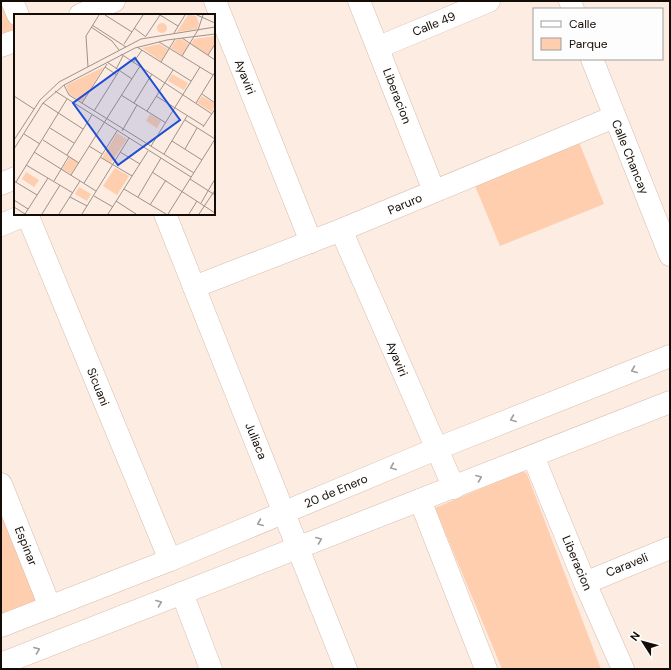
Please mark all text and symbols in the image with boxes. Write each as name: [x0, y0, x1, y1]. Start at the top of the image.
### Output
street label: Calle 49: [410, 8, 458, 40]
legend: [533, 8, 663, 60]
inset map: [14, 14, 215, 215]
text: Calle: [569, 16, 596, 32]
text: Parque: [569, 36, 608, 52]
street label: Ayaviri: [231, 57, 259, 97]
street label: Liberacion: [379, 66, 415, 126]
street label: Calle Chancay: [608, 117, 652, 197]
street label: Paruro: [385, 190, 425, 218]
street label: Ayaviri: [383, 339, 412, 379]
street label: Sicuani: [83, 366, 113, 409]
one-way arrow: [630, 366, 637, 374]
one-way arrow: [510, 414, 517, 422]
street label: Juliaca: [241, 420, 271, 462]
one-way arrow: [389, 463, 396, 471]
street label: 20 de Enero: [302, 470, 370, 512]
one-way arrow: [476, 474, 483, 482]
one-way arrow: [256, 518, 264, 526]
street label: Espinar: [11, 524, 41, 569]
street label: Liberacion: [558, 533, 596, 593]
one-way arrow: [315, 537, 322, 545]
street label: Caraveli: [603, 549, 651, 581]
one-way arrow: [155, 599, 162, 607]
north arrow: [623, 622, 663, 662]
text: N: [627, 629, 643, 643]
one-way arrow: [34, 646, 41, 654]

